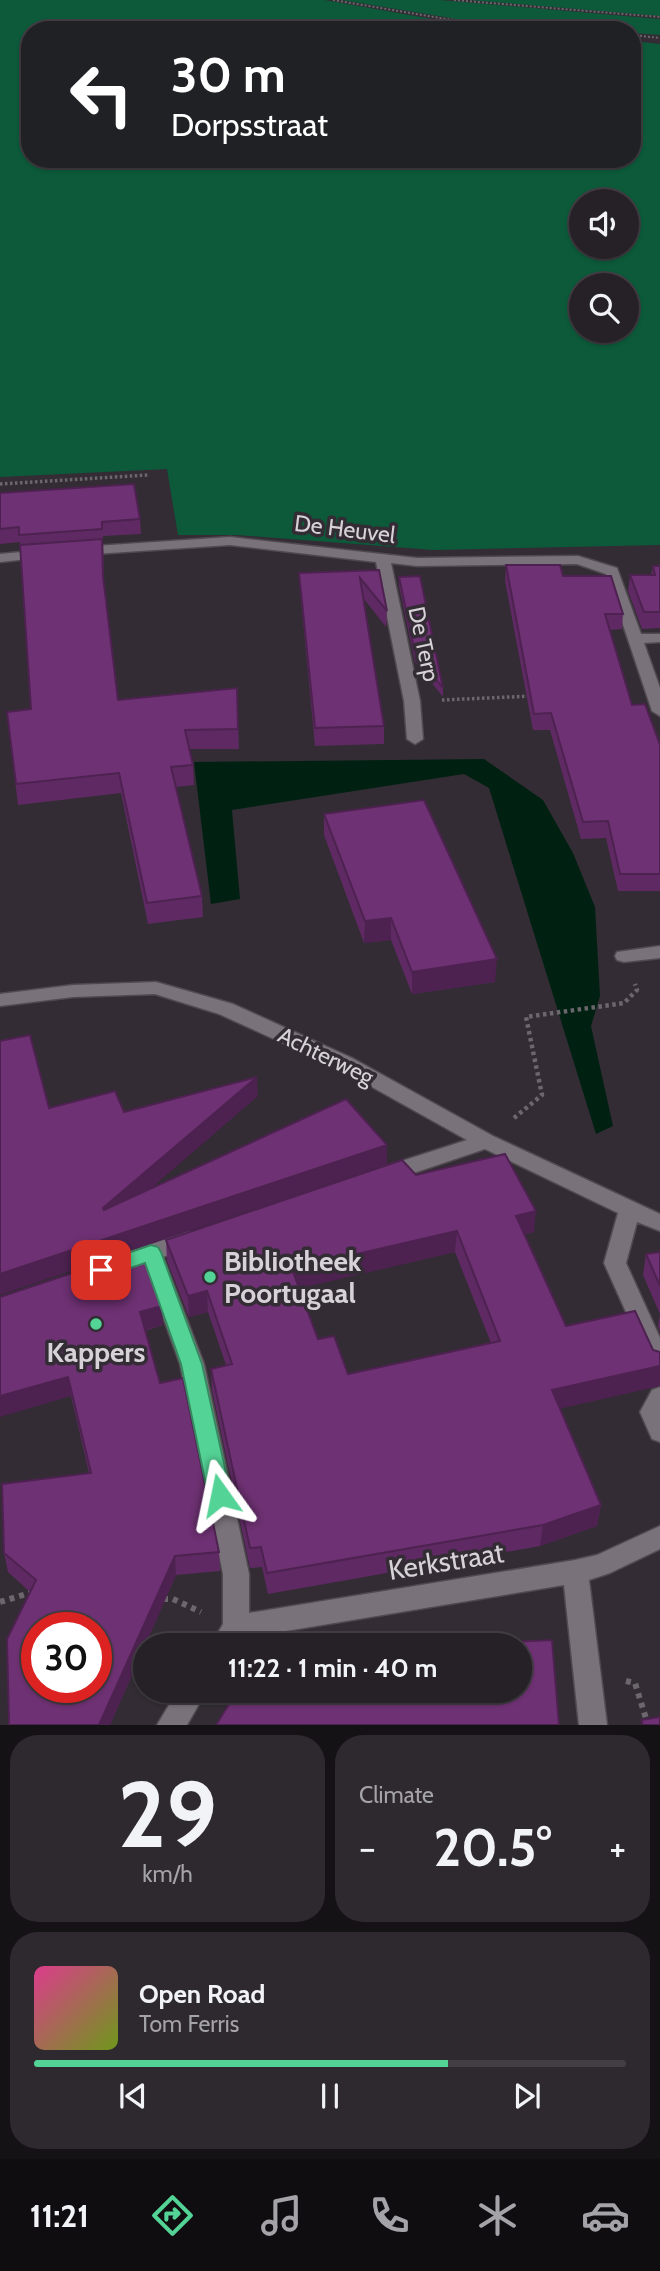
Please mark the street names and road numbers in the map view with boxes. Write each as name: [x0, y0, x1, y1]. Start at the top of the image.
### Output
street label: De Heuvel: [293, 509, 398, 549]
street label: De Terp: [402, 604, 446, 684]
street label: Achterweg: [274, 1021, 379, 1091]
street label: Kerkstraat: [386, 1535, 506, 1587]

